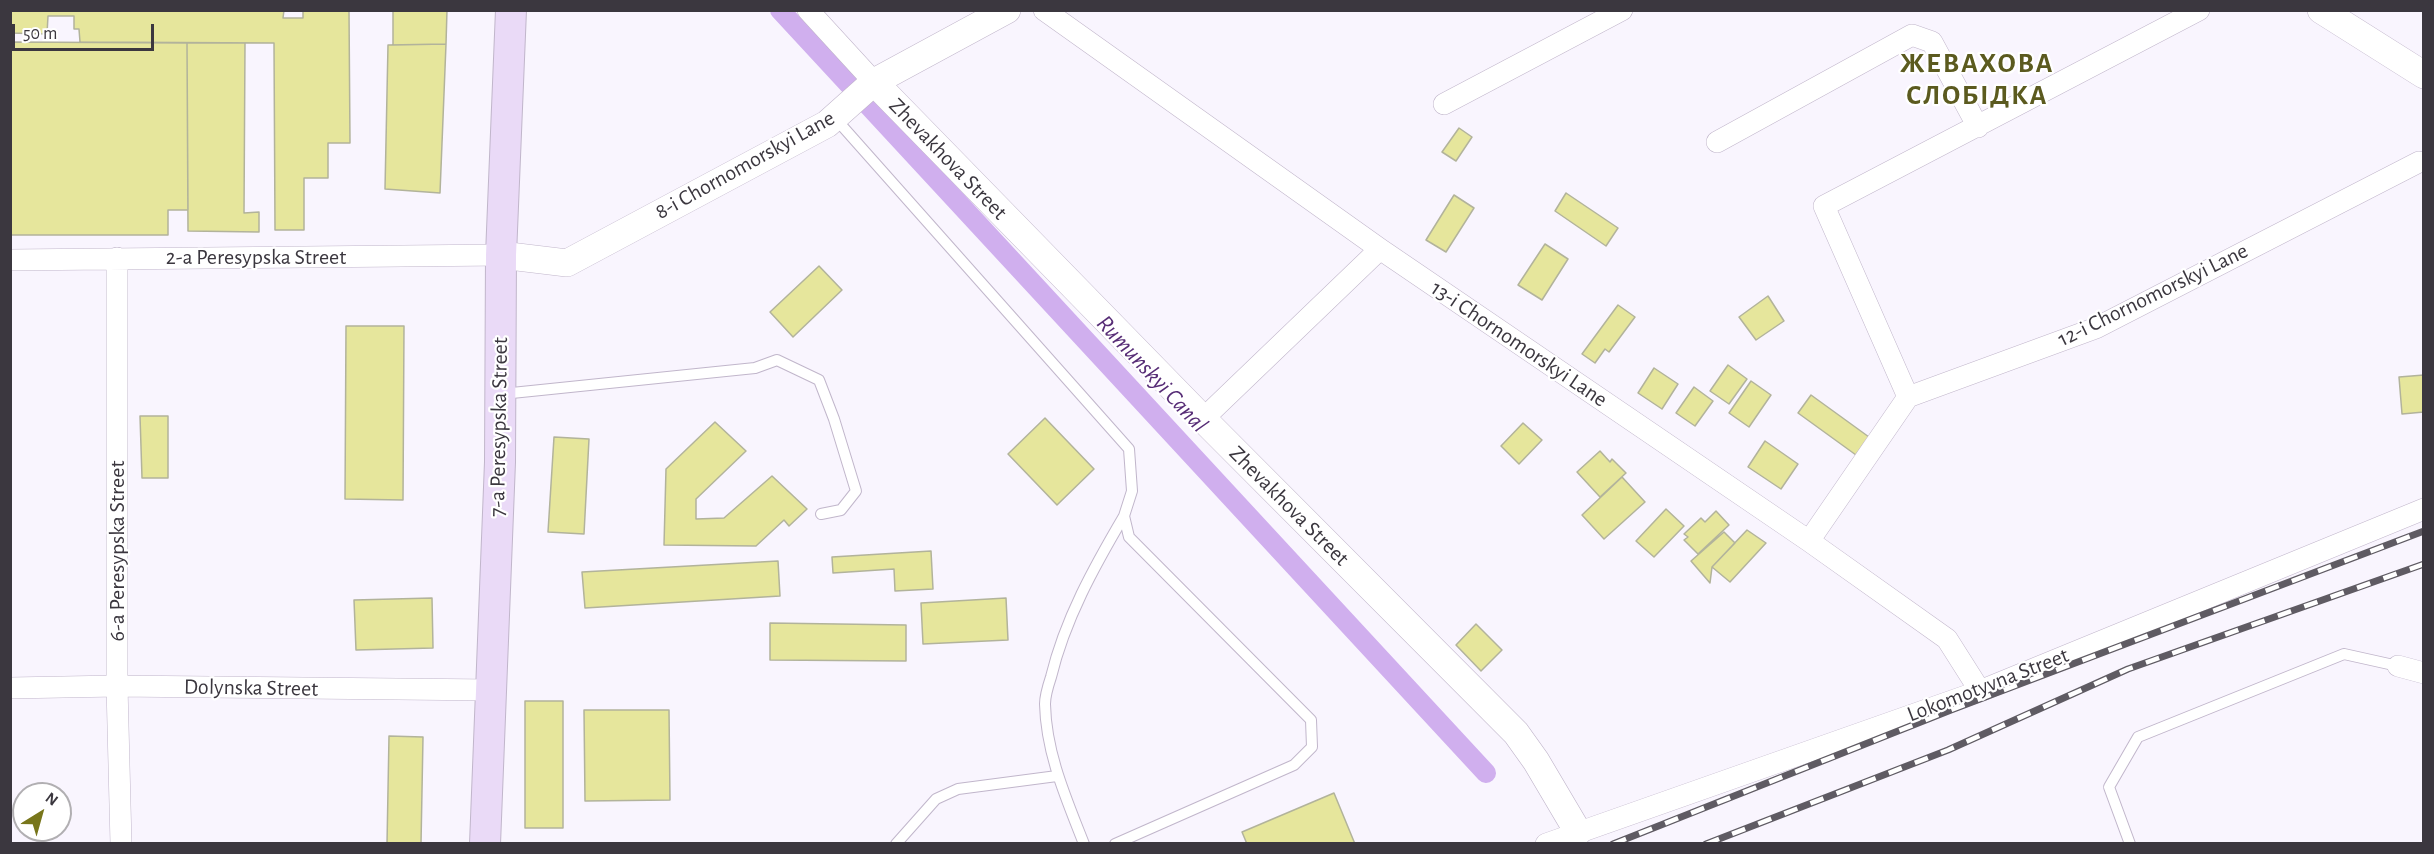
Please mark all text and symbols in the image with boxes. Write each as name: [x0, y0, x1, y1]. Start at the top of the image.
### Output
scale bar: [15, 12, 158, 50]
text: 50 m: [23, 25, 57, 43]
district label: ЖЕВАХОВА СЛОБІДКА: [1900, 47, 2054, 113]
street label: Zhevakhova Street: [883, 93, 1013, 225]
street label: 8-i Chornomorskyi Lane: [651, 105, 839, 225]
street label: 12-i Chornomorskyi Lane: [2054, 238, 2252, 352]
street label: 2-a Peresypska Street: [166, 244, 346, 270]
street label: 13-i Chornomorskyi Lane: [1426, 275, 1612, 413]
water label: Rumunskyi Canal: [1090, 309, 1214, 439]
street label: 7-a Peresypska Street: [484, 337, 514, 517]
street label: Zhevakhova Street: [1224, 441, 1354, 571]
street label: 6-a Peresypska Street: [104, 461, 130, 641]
street label: Lokomotyvna Street: [1903, 642, 2073, 728]
street label: Dolynska Street: [184, 674, 318, 702]
north arrow: [12, 782, 72, 842]
text: N: [42, 789, 61, 809]

